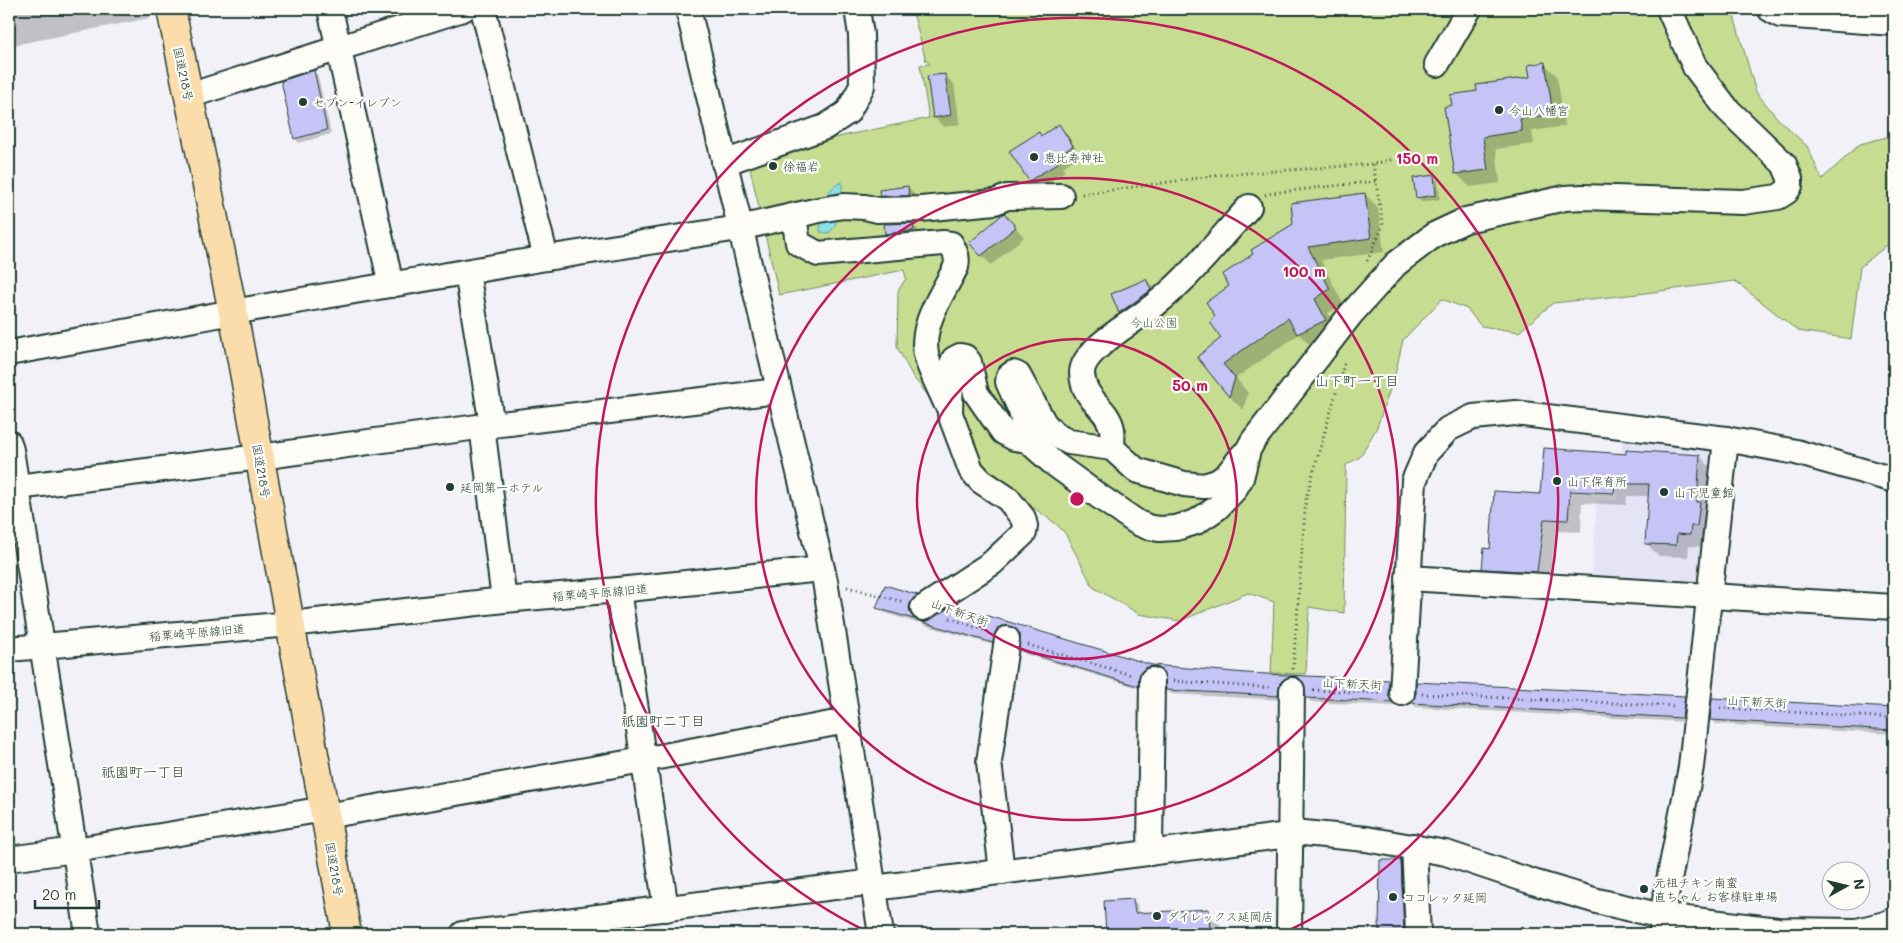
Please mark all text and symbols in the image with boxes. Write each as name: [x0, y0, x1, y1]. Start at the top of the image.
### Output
street label: 国道218号: [170, 45, 198, 103]
place label: セブン-イレブン: [313, 94, 402, 110]
marker: セブン-イレブン: [297, 96, 309, 108]
place label: 今山八幡宮: [1509, 102, 1569, 118]
marker: 今山八幡宮: [1493, 104, 1505, 116]
text: 150 m: [1396, 148, 1438, 168]
place label: 恵比寿神社: [1044, 149, 1104, 165]
marker: 恵比寿神社: [1028, 151, 1040, 163]
place label: 徐福岩: [783, 158, 819, 174]
marker: 徐福岩: [767, 160, 779, 172]
text: 100 m: [1282, 261, 1326, 281]
park label: 今山公園: [1130, 314, 1178, 330]
district label: 山下町一丁目: [1315, 371, 1399, 390]
text: 50 m: [1172, 375, 1208, 395]
street label: 国道218号: [249, 442, 275, 500]
place label: 山下保育所: [1567, 473, 1627, 489]
marker: 山下保育所: [1551, 475, 1563, 487]
place label: 延岡第一ホテル: [460, 479, 544, 495]
marker: 延岡第一ホテル: [444, 481, 456, 493]
place label: 山下児童館: [1674, 484, 1734, 500]
marker: 山下児童館: [1658, 486, 1670, 498]
centre of rings: [1068, 490, 1086, 508]
street label: 稲葉崎平原線旧道: [551, 580, 649, 604]
street label: 山下新天街: [929, 594, 991, 630]
street label: 稲葉崎平原線旧道: [148, 620, 246, 644]
street label: 山下新天街: [1322, 674, 1382, 692]
street label: 山下新天街: [1727, 691, 1787, 711]
district label: 祇園町二丁目: [621, 711, 705, 730]
district label: 祇園町一丁目: [101, 762, 185, 781]
street label: 国道218号: [322, 840, 348, 898]
north arrow: [1820, 860, 1870, 910]
place label: 元祖チキン南蛮 直ちゃん お客様駐車場: [1654, 874, 1778, 904]
scale bar: [35, 878, 99, 910]
text: N: [1849, 878, 1870, 891]
marker: 元祖チキン南蛮 直ちゃん お客様駐車場: [1638, 883, 1650, 895]
text: 20 m: [42, 884, 76, 904]
place label: ココレッタ延岡: [1403, 889, 1487, 905]
marker: ココレッタ延岡: [1387, 891, 1399, 903]
place label: ダイレックス延岡店: [1167, 908, 1274, 924]
marker: ダイレックス延岡店: [1151, 910, 1163, 922]

